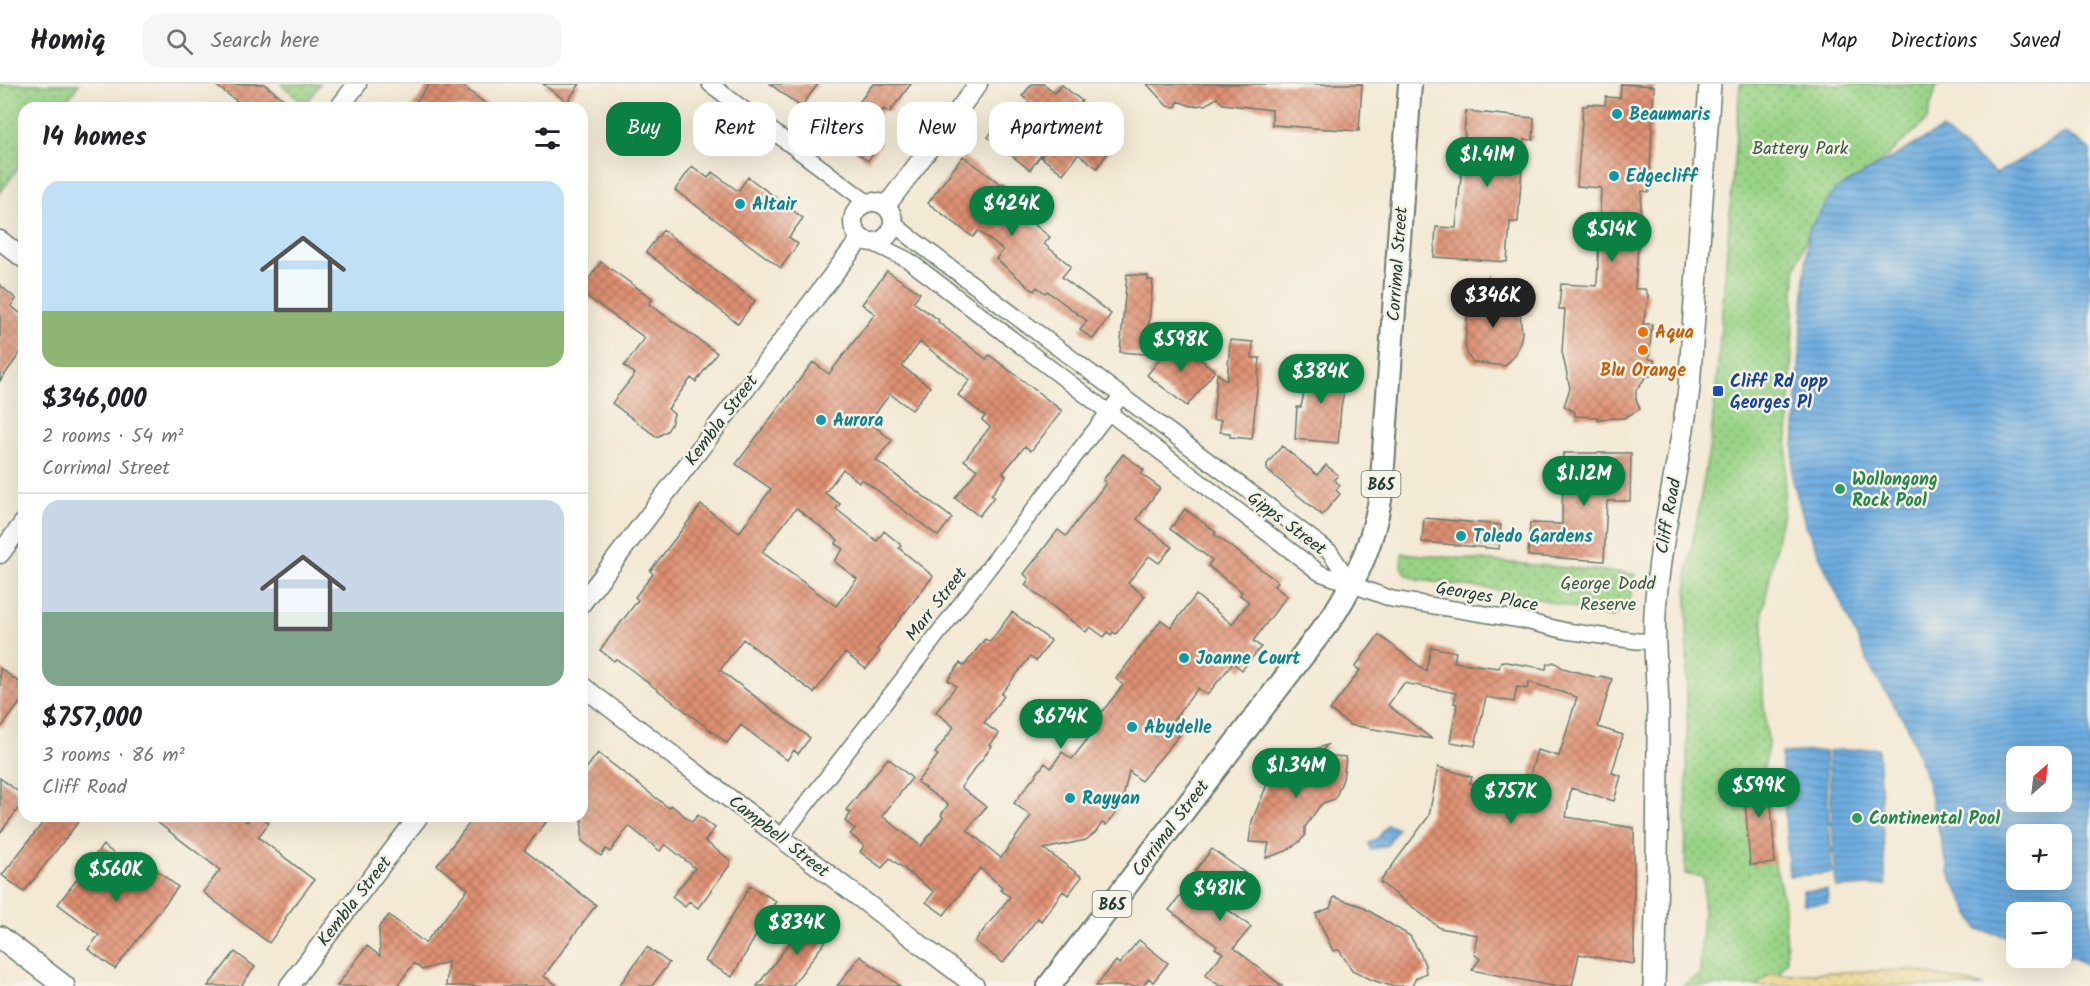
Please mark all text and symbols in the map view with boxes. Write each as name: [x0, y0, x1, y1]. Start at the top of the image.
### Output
search box: [142, 14, 562, 68]
text: Homiq: [30, 19, 106, 64]
text: Search here: [211, 24, 319, 59]
icon: search: [163, 25, 196, 58]
text: Map: [1821, 25, 1857, 58]
text: Directions: [1890, 25, 1977, 58]
text: Saved: [2010, 25, 2060, 58]
place label: Beaumaris: [1629, 101, 1711, 130]
chip: Buy: [606, 102, 681, 156]
chip: Rent: [693, 102, 776, 156]
chip: Filters: [788, 102, 885, 156]
chip: New: [897, 102, 977, 156]
chip: Apartment: [989, 102, 1124, 156]
marker: Beaumaris: [1610, 107, 1624, 121]
text: 14 homes: [42, 117, 147, 159]
icon: filters: [531, 122, 564, 155]
park label: Battery Park: [1752, 135, 1849, 164]
pin: $1.41M: [1438, 137, 1536, 188]
text: $1.41M: [1460, 140, 1514, 172]
place label: Edgecliff: [1626, 163, 1699, 192]
marker: Edgecliff: [1607, 169, 1621, 183]
pin: $424K: [970, 186, 1054, 237]
text: $424K: [983, 189, 1041, 221]
place label: Altair: [752, 191, 798, 220]
marker: Altair: [733, 197, 747, 211]
street label: Corrimal Street: [1380, 205, 1417, 323]
pin: $514K: [1570, 212, 1654, 263]
text: $514K: [1587, 215, 1637, 247]
icon: home: [249, 220, 357, 328]
pin: $346K: [1451, 278, 1535, 329]
text: $346K: [1465, 281, 1521, 313]
place label: Aqua: [1655, 319, 1694, 348]
pin: $598K: [1139, 322, 1223, 373]
text: $598K: [1153, 325, 1209, 357]
marker: Aqua: [1636, 325, 1650, 339]
marker: Blu Orange: [1636, 343, 1650, 357]
pin: $384K: [1279, 354, 1363, 405]
text: $384K: [1292, 357, 1350, 389]
place label: Blu Orange: [1600, 357, 1686, 386]
street label: Kembla Street: [678, 368, 767, 473]
place label: Cliff Rd opp Georges Pl: [1730, 368, 1829, 418]
text: $346,000: [42, 379, 147, 421]
marker: Cliff Rd opp Georges Pl: [1711, 384, 1725, 398]
place label: Aurora: [833, 407, 884, 436]
marker: Aurora: [814, 413, 828, 427]
text: 2 rooms · 54 m²: [42, 421, 183, 453]
text: Corrimal Street: [42, 453, 170, 485]
pin: $1.12M: [1535, 456, 1633, 507]
text: $1.12M: [1556, 459, 1612, 491]
place label: Wollongong Rock Pool: [1852, 466, 1938, 516]
road number: B65: [1362, 471, 1400, 497]
street label: Cliff Road: [1649, 475, 1691, 556]
marker: Wollongong Rock Pool: [1833, 482, 1847, 496]
street label: Gipps Street: [1240, 485, 1333, 564]
place label: Toledo Gardens: [1473, 523, 1593, 552]
marker: Toledo Gardens: [1454, 529, 1468, 543]
icon: home: [249, 539, 357, 647]
street label: Marr Street: [899, 561, 976, 648]
park label: George Dodd Reserve: [1561, 570, 1656, 620]
street label: Georges Place: [1433, 574, 1540, 621]
place label: Joanne Court: [1196, 645, 1301, 674]
marker: Joanne Court: [1177, 651, 1191, 665]
text: $757,000: [42, 698, 142, 740]
pin: $674K: [1019, 699, 1103, 750]
text: $674K: [1033, 702, 1089, 734]
place label: Abydelle: [1144, 714, 1212, 743]
marker: Abydelle: [1125, 720, 1139, 734]
text: 3 rooms · 86 m²: [42, 740, 185, 772]
north arrow: [2006, 746, 2072, 812]
map controls: [2006, 746, 2072, 968]
pin: $1.34M: [1247, 748, 1345, 799]
text: $1.34M: [1266, 751, 1326, 783]
pin: $599K: [1717, 768, 1801, 819]
text: $599K: [1732, 771, 1786, 803]
text: Cliff Road: [42, 772, 127, 804]
street label: Corrimal Street: [1125, 773, 1218, 884]
pin: $757K: [1469, 774, 1553, 825]
text: $757K: [1485, 777, 1537, 809]
place label: Rayyan: [1082, 785, 1140, 814]
street label: Campbell Street: [721, 788, 836, 887]
marker: Rayyan: [1063, 791, 1077, 805]
place label: Continental Pool: [1869, 805, 2000, 834]
marker: Continental Pool: [1850, 811, 1864, 825]
button: +: [2006, 824, 2072, 890]
street label: Kembla Street: [310, 850, 401, 953]
pin: $560K: [74, 852, 158, 903]
text: $560K: [88, 855, 144, 887]
pin: $481K: [1178, 871, 1262, 922]
text: $481K: [1194, 874, 1246, 906]
road number: B65: [1092, 891, 1132, 917]
button: −: [2006, 902, 2072, 968]
pin: $834K: [755, 905, 839, 956]
text: $834K: [768, 908, 826, 940]

